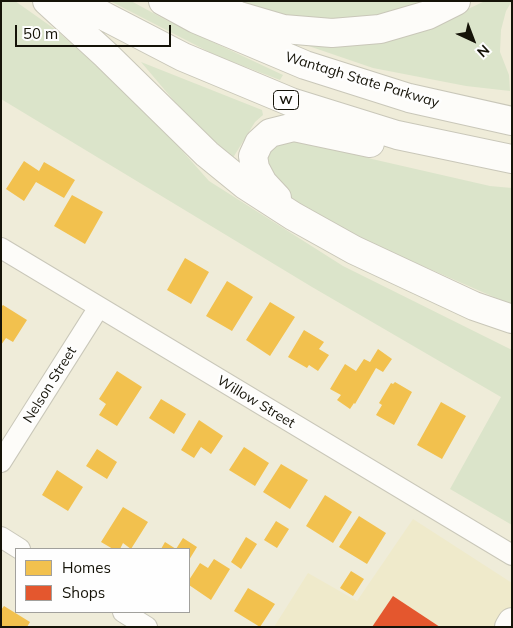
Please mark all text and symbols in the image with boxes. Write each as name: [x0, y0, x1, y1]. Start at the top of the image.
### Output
scale bar: [18, 15, 174, 47]
north arrow: [448, 15, 498, 65]
text: 50 m: [23, 24, 58, 43]
text: N: [473, 41, 493, 61]
street label: Wantagh State Parkway: [283, 49, 441, 111]
road number: W: [274, 90, 298, 110]
street label: Nelson Street: [20, 344, 80, 426]
street label: Willow Street: [214, 372, 298, 432]
legend: [15, 548, 190, 613]
text: Homes: [62, 558, 111, 577]
text: Shops: [62, 583, 105, 602]

